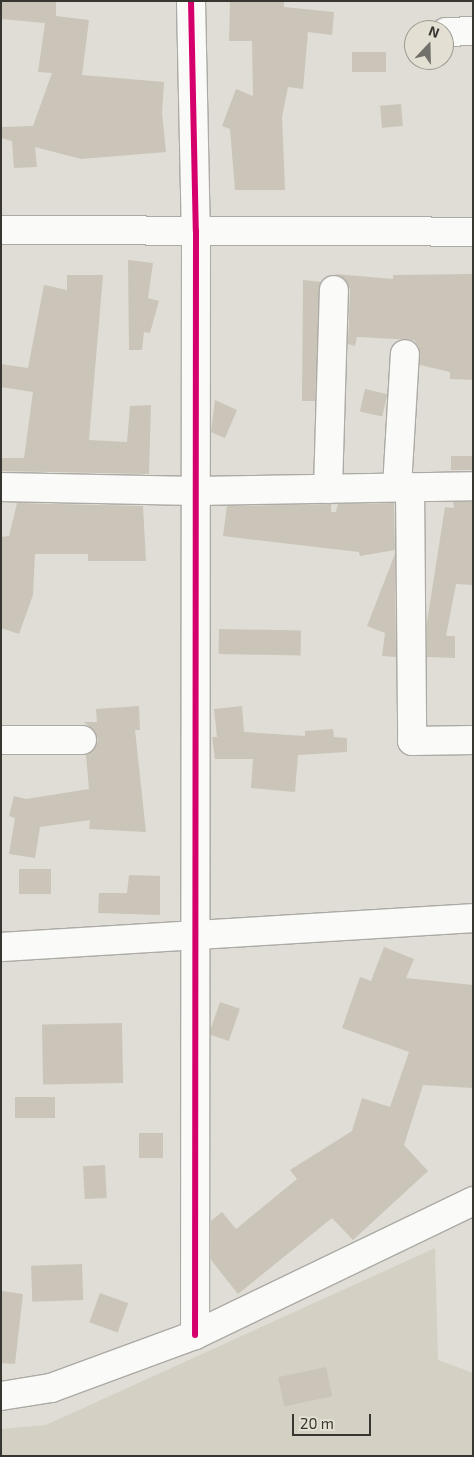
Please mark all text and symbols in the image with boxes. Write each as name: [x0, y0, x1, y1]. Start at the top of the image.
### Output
north arrow: [404, 20, 454, 70]
text: N: [426, 22, 442, 41]
scale bar: [294, 1404, 373, 1436]
text: 20 m: [300, 1414, 334, 1432]

